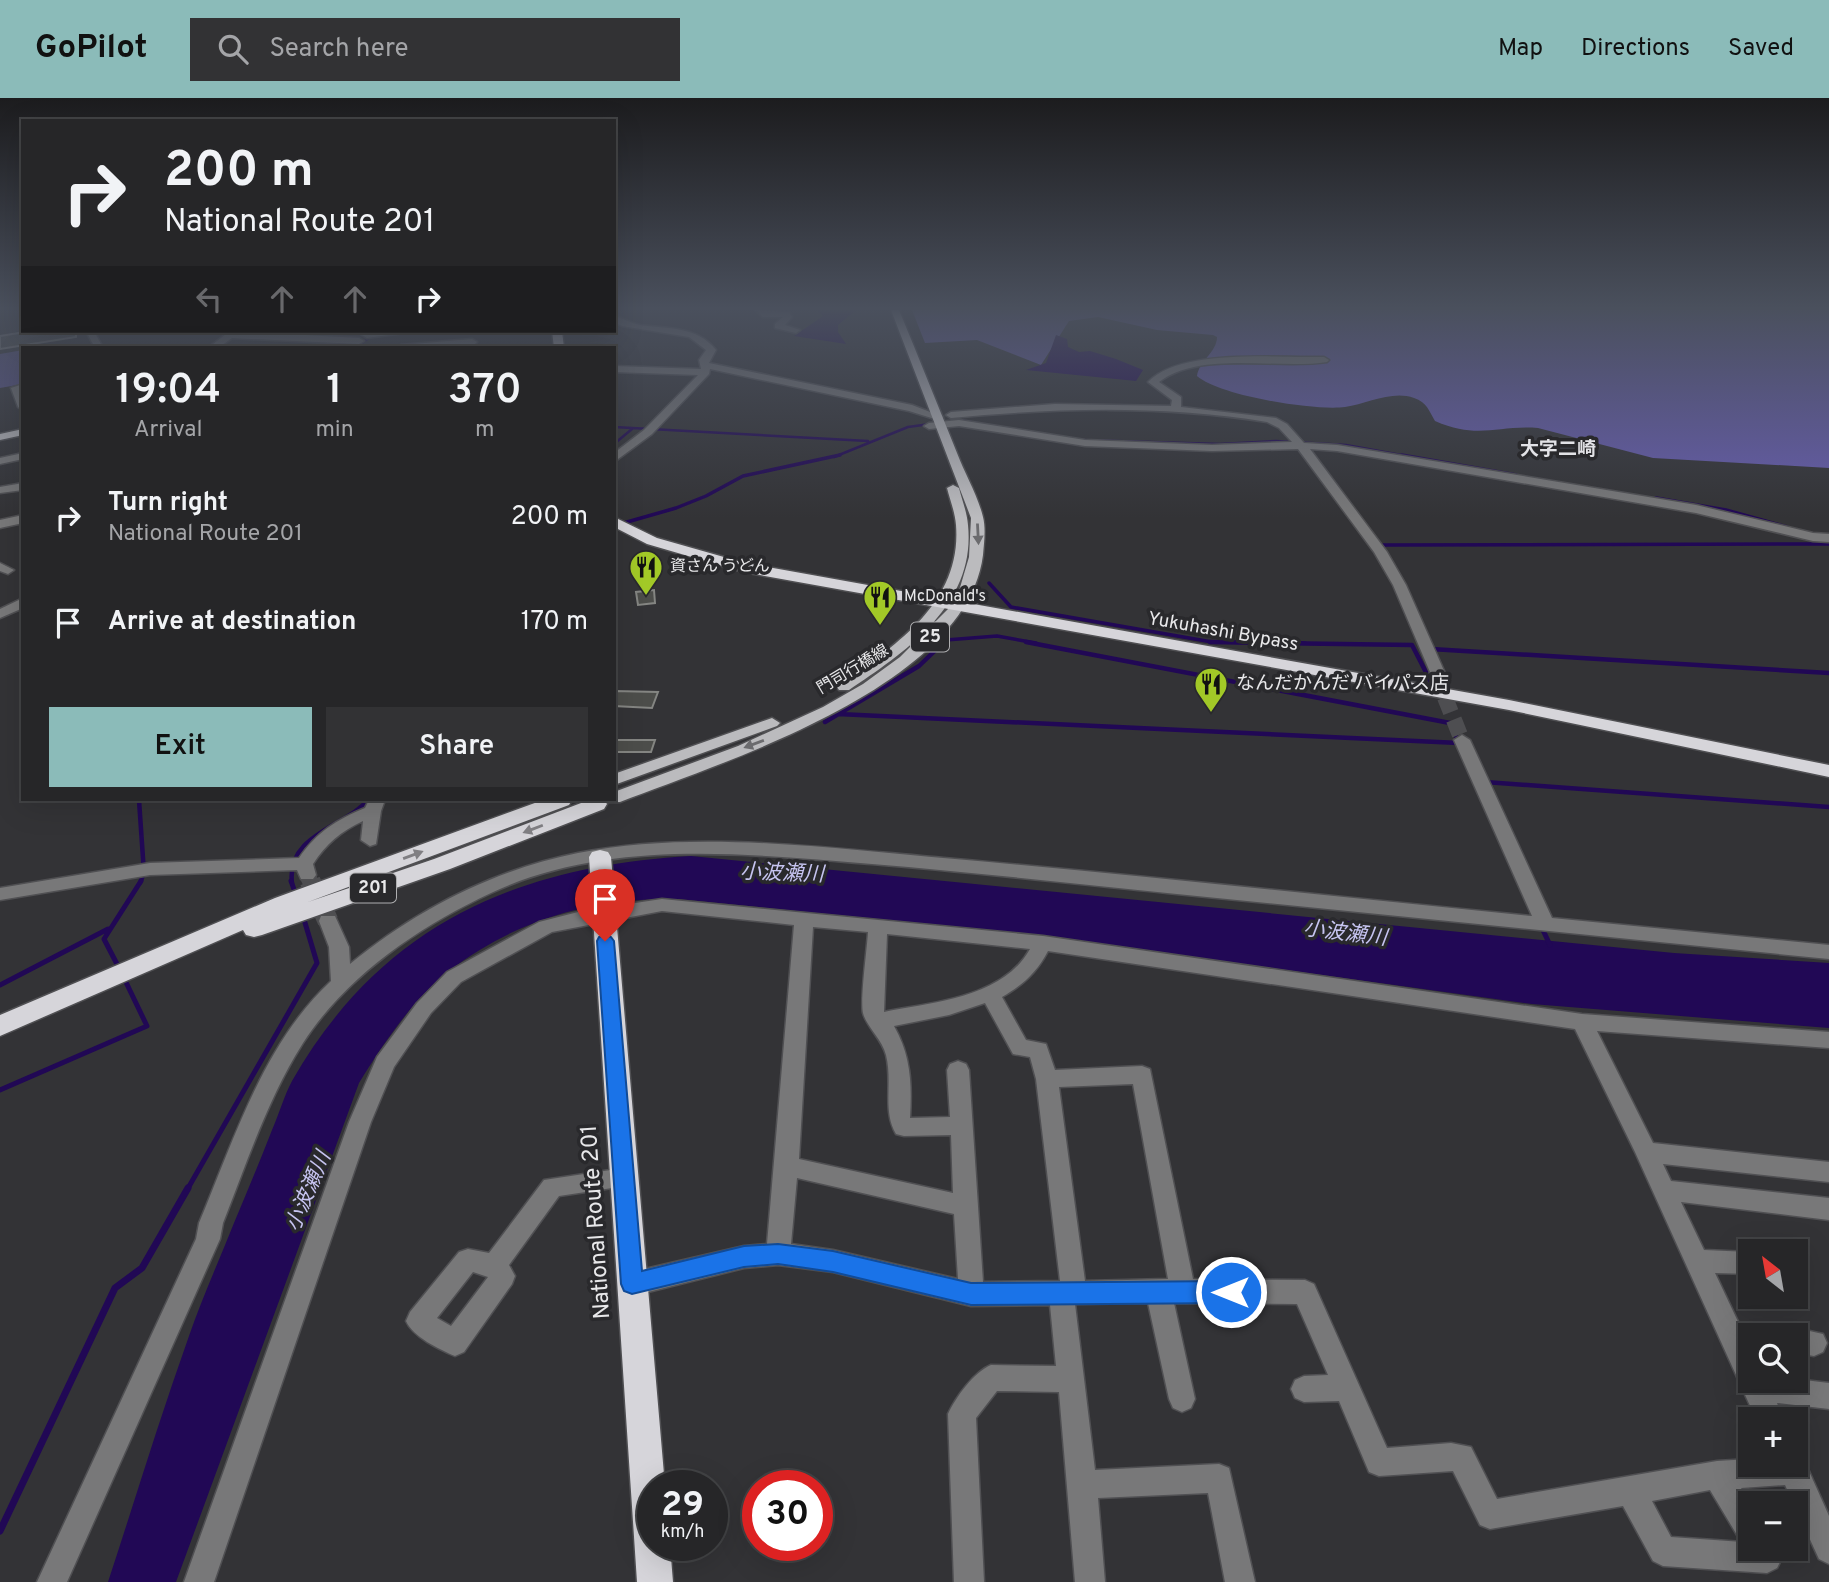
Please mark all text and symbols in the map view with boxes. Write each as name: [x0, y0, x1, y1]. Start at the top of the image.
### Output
search box: [190, 18, 680, 81]
text: GoPilot: [35, 28, 148, 70]
icon: search: [214, 30, 252, 68]
text: Search here: [270, 33, 408, 66]
text: Map: [1498, 34, 1543, 64]
text: Directions: [1581, 34, 1690, 64]
text: Saved: [1728, 34, 1794, 64]
text: 200 m: [164, 142, 314, 204]
icon: right: [49, 147, 140, 238]
text: National Route 201: [164, 203, 435, 243]
icon: left: [190, 280, 228, 318]
icon: ahead: [263, 280, 301, 318]
icon: ahead: [336, 280, 374, 318]
icon: right: [409, 280, 447, 318]
text: 19:04: [115, 365, 221, 418]
text: 1: [326, 365, 343, 418]
text: 370: [448, 365, 522, 418]
text: Arrival: [134, 416, 202, 445]
text: min: [315, 416, 354, 445]
text: m: [475, 416, 495, 445]
district label: 大字二崎: [1520, 438, 1596, 462]
text: Turn right: [108, 487, 228, 520]
icon: right: [49, 499, 87, 537]
text: 200 m: [511, 501, 588, 534]
text: National Route 201: [108, 520, 303, 549]
one-way arrow: [972, 523, 983, 545]
restaurant icon: 資さん うどん: [627, 548, 665, 597]
place label: 資さん うどん: [670, 557, 770, 577]
restaurant icon: McDonald's: [861, 578, 899, 627]
place label: McDonald's: [904, 587, 986, 607]
icon: arrive: [49, 604, 87, 642]
text: Arrive at destination: [108, 606, 356, 639]
text: 170 m: [521, 606, 588, 639]
street label: Yukuhashi Bypass: [1146, 607, 1300, 657]
road number: 25: [911, 622, 949, 652]
street label: 門司行橋線: [814, 641, 892, 699]
restaurant icon: なんだかんだ バイパス店: [1192, 665, 1230, 714]
place label: なんだかんだ バイパス店: [1236, 672, 1449, 696]
button: Exit: [49, 707, 312, 787]
button: Share: [326, 707, 588, 787]
one-way arrow: [743, 738, 764, 749]
one-way arrow: [523, 823, 544, 834]
one-way arrow: [402, 849, 423, 860]
water label: 小波瀬川: [740, 859, 826, 889]
pin: [575, 869, 635, 941]
road number: 201: [350, 874, 396, 902]
icon: arrive: [586, 880, 624, 918]
water label: 小波瀬川: [1302, 915, 1390, 953]
street label: National Route 201: [576, 1124, 618, 1320]
water label: 小波瀬川: [280, 1146, 339, 1236]
north arrow: [1738, 1239, 1808, 1309]
map controls: [1738, 1239, 1808, 1561]
position arrow: [1194, 1255, 1268, 1329]
button: search: [1738, 1323, 1808, 1393]
button: +: [1738, 1407, 1808, 1477]
speed limit sign: 30: [742, 1470, 833, 1561]
text: 29: [661, 1484, 704, 1528]
button: −: [1738, 1491, 1808, 1561]
text: km/h: [661, 1521, 704, 1544]

